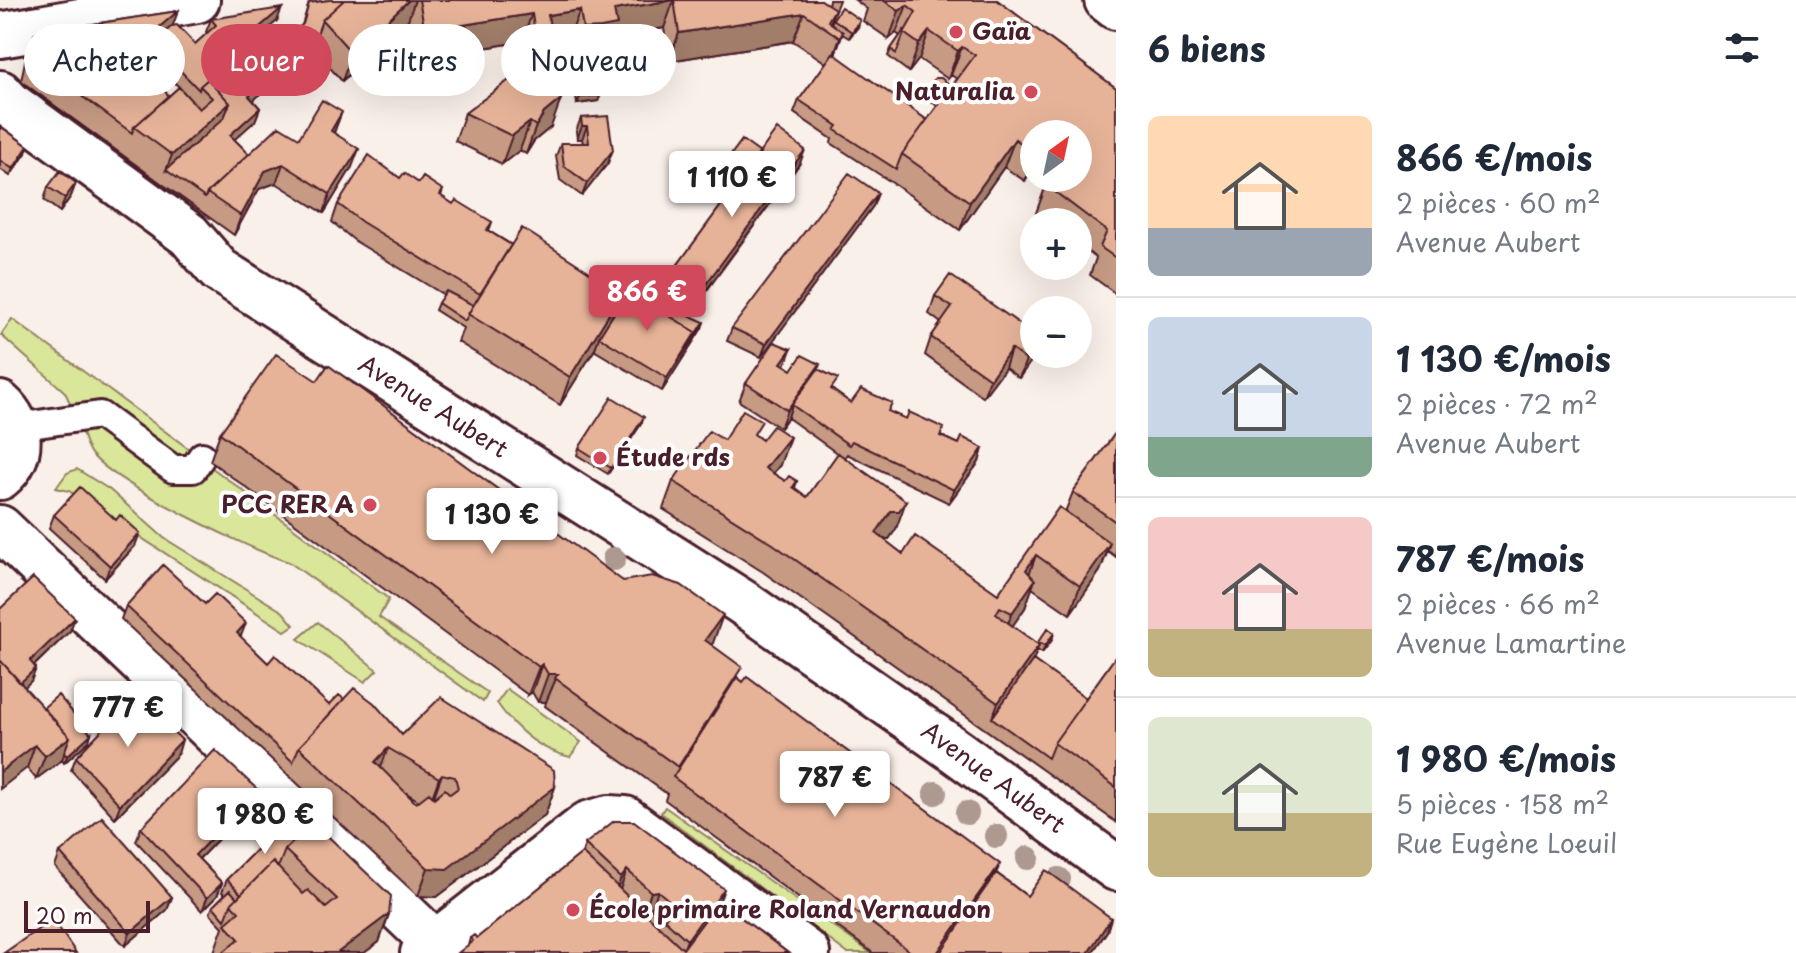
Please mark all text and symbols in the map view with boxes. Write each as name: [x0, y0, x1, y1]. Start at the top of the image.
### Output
place label: Gaïa: [972, 12, 1032, 48]
text: 6 biens: [1148, 22, 1266, 74]
marker: Gaïa: [947, 23, 965, 41]
chip: Acheter: [24, 24, 185, 96]
chip: Louer: [201, 24, 332, 96]
chip: Filtres: [348, 24, 485, 96]
chip: Nouveau: [501, 24, 676, 96]
icon: filters: [1720, 26, 1764, 70]
place label: Naturalia: [895, 72, 1016, 108]
marker: Naturalia: [1022, 83, 1040, 101]
north arrow: [1020, 120, 1092, 192]
map controls: [1020, 120, 1092, 368]
text: 866 €/mois: [1396, 131, 1593, 183]
icon: home: [1212, 148, 1308, 244]
pin: 1 110 €: [658, 151, 806, 219]
text: 1 110 €: [687, 157, 777, 196]
text: 2 pièces · 60 m²: [1396, 183, 1601, 222]
button: +: [1020, 208, 1092, 280]
text: Avenue Aubert: [1396, 222, 1580, 261]
pin: 866 €: [591, 265, 703, 333]
text: 866 €: [607, 271, 687, 310]
button: −: [1020, 296, 1092, 368]
text: 1 130 €/mois: [1396, 332, 1611, 384]
street label: Avenue Aubert: [352, 345, 516, 466]
icon: home: [1212, 349, 1308, 445]
text: 2 pièces · 72 m²: [1396, 384, 1598, 423]
text: Avenue Aubert: [1396, 423, 1580, 462]
place label: Étude rds: [616, 438, 730, 474]
marker: Étude rds: [591, 449, 609, 467]
place label: PCC RER A: [221, 485, 354, 521]
pin: 1 130 €: [418, 488, 566, 556]
text: 1 130 €: [445, 494, 539, 533]
marker: PCC RER A: [361, 496, 379, 514]
text: 787 €/mois: [1396, 532, 1584, 584]
icon: home: [1212, 549, 1308, 645]
text: 2 pièces · 66 m²: [1396, 584, 1600, 623]
text: Avenue Lamartine: [1396, 623, 1627, 662]
pin: 777 €: [72, 681, 184, 749]
text: 777 €: [92, 687, 164, 726]
street label: Avenue Aubert: [915, 712, 1074, 841]
text: 1 980 €/mois: [1396, 732, 1616, 784]
icon: home: [1212, 749, 1308, 845]
pin: 787 €: [779, 751, 891, 819]
text: 787 €: [798, 757, 872, 796]
text: 5 pièces · 158 m²: [1396, 784, 1609, 823]
pin: 1 980 €: [191, 788, 339, 856]
text: 1 980 €: [216, 794, 314, 833]
text: Rue Eugène Loeuil: [1396, 823, 1617, 862]
place label: École primaire Roland Vernaudon: [589, 890, 991, 926]
scale bar: [24, 897, 150, 933]
text: 20 m: [36, 898, 93, 931]
marker: École primaire Roland Vernaudon: [564, 901, 582, 919]

